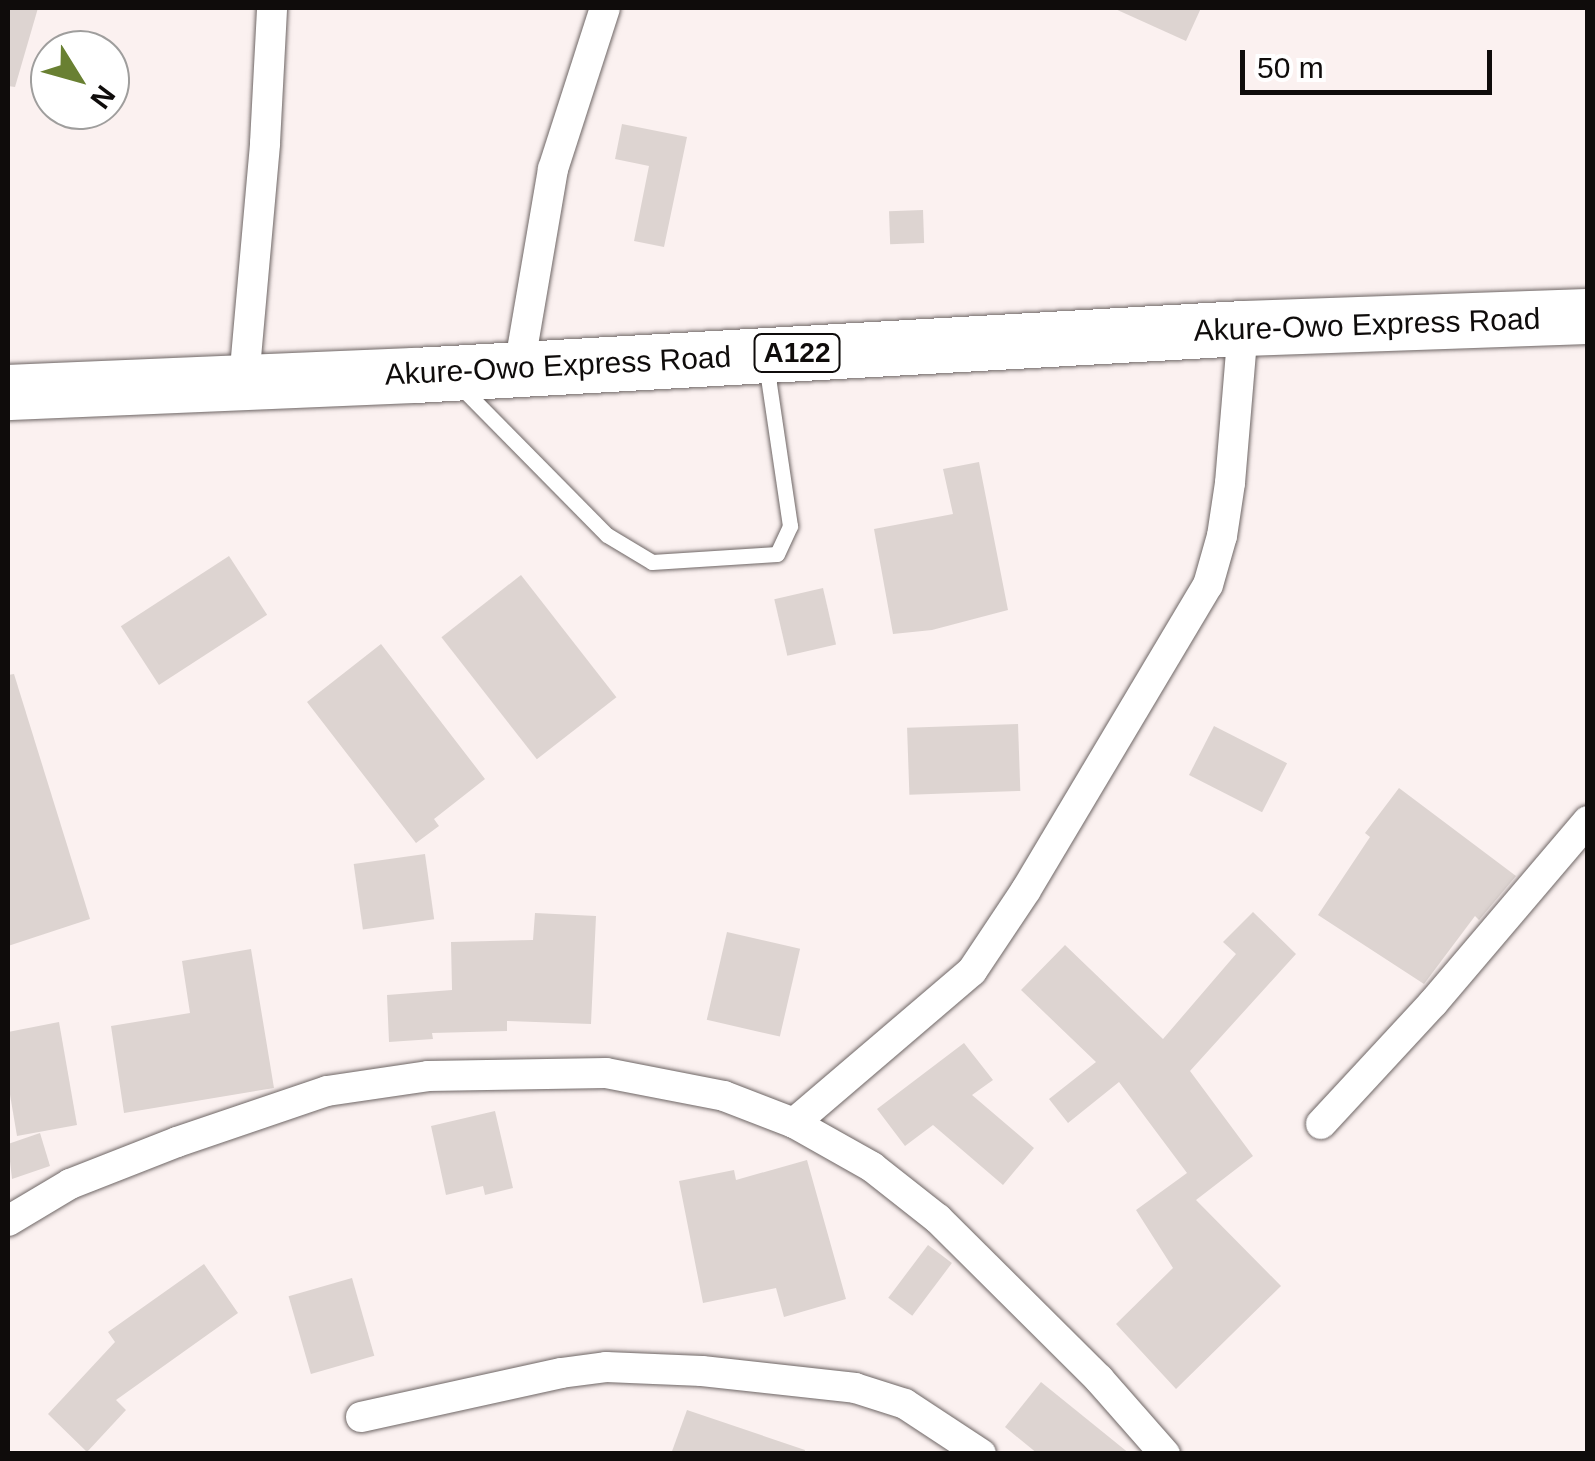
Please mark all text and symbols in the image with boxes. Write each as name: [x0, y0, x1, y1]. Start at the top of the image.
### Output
north arrow: [30, 30, 130, 130]
scale bar: [1245, 30, 1498, 92]
text: 50 m: [1257, 51, 1324, 84]
text: N: [84, 80, 121, 115]
street label: Akure-Owo Express Road: [1193, 301, 1541, 349]
road number: A122: [752, 330, 842, 376]
street label: Akure-Owo Express Road: [384, 339, 732, 393]

